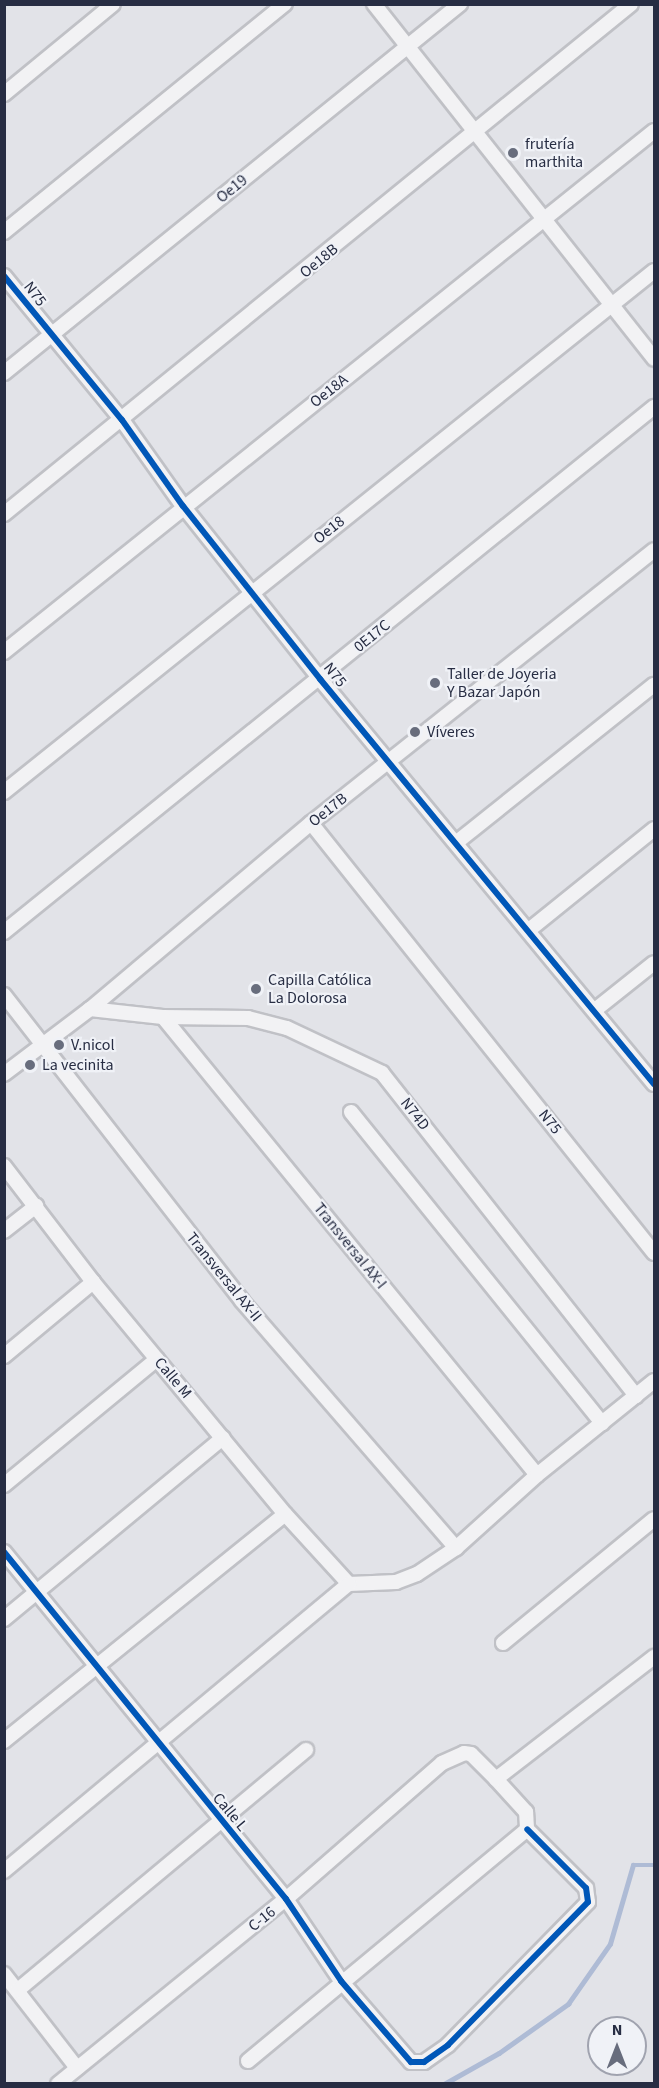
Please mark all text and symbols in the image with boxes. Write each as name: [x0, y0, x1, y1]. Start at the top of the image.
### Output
place label: frutería marthita: [525, 134, 583, 172]
marker: frutería marthita: [506, 146, 520, 160]
street label: Oe19: [213, 171, 251, 207]
street label: Oe18B: [296, 240, 342, 282]
street label: N75: [19, 278, 51, 310]
street label: Oe18A: [306, 370, 352, 412]
street label: Oe18: [310, 512, 348, 548]
street label: 0E17C: [350, 616, 394, 656]
street label: N75: [319, 659, 351, 691]
place label: Taller de Joyeria Y Bazar Japón: [447, 664, 557, 702]
marker: Taller de Joyeria Y Bazar Japón: [428, 676, 442, 690]
place label: Víveres: [427, 722, 475, 742]
marker: Víveres: [408, 725, 422, 739]
street label: Oe17B: [305, 789, 351, 831]
place label: Capilla Católica La Dolorosa: [268, 970, 371, 1008]
marker: Capilla Católica La Dolorosa: [249, 982, 263, 996]
place label: V.nicol: [71, 1035, 115, 1055]
marker: V.nicol: [52, 1038, 66, 1052]
place label: La vecinita: [42, 1055, 113, 1075]
marker: La vecinita: [23, 1058, 37, 1072]
street label: N74D: [396, 1094, 434, 1134]
street label: N75: [534, 1106, 566, 1138]
street label: Transversal AX-I: [309, 1199, 391, 1293]
street label: Transversal AX-II: [182, 1228, 266, 1326]
street label: Calle M: [150, 1353, 196, 1403]
street label: Calle L: [208, 1789, 252, 1835]
street label: C-16: [244, 1902, 280, 1936]
north arrow: [587, 2016, 647, 2076]
text: N: [612, 2019, 622, 2041]

